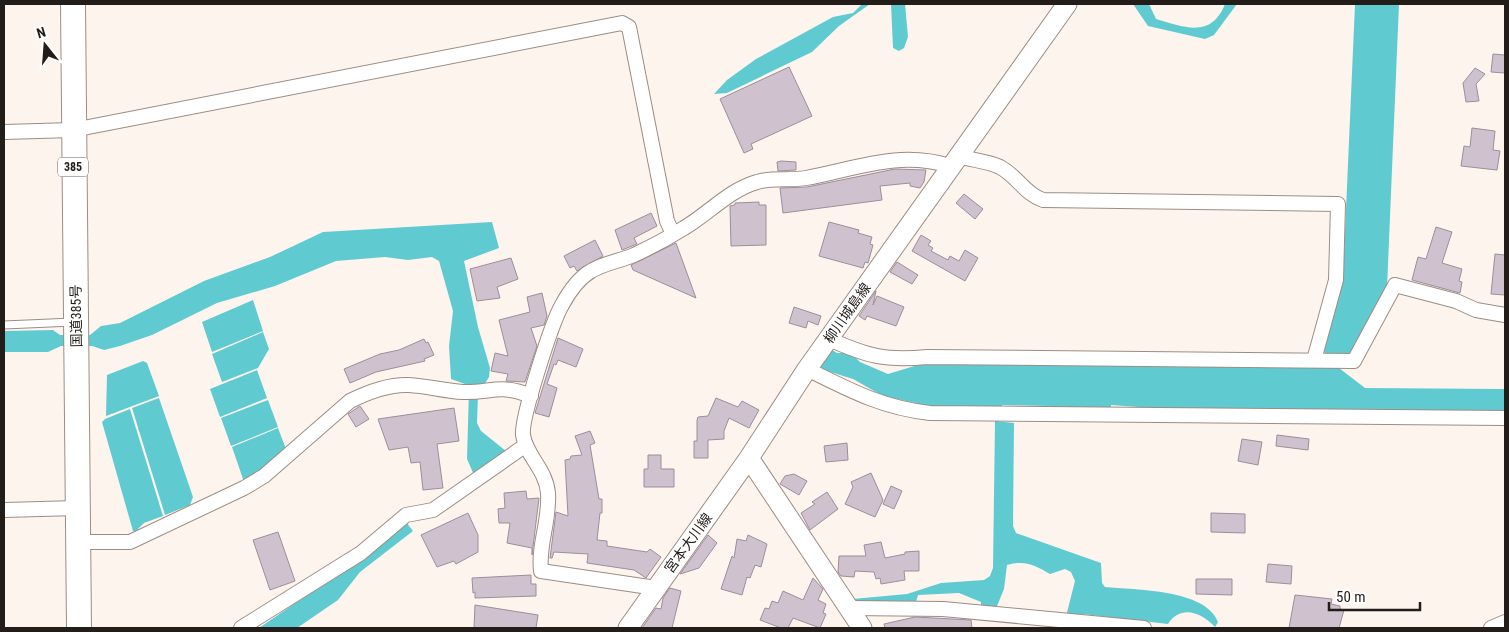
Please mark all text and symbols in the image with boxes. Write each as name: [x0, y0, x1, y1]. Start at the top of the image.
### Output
north arrow: [20, 20, 70, 70]
text: N: [35, 24, 48, 41]
road number: 385: [58, 158, 88, 176]
street label: 柳川城島線: [820, 280, 874, 346]
street label: 国道385号: [67, 284, 85, 348]
street label: 宮本大川線: [661, 510, 715, 576]
scale bar: [1329, 580, 1420, 612]
text: 50 m: [1336, 588, 1366, 606]

